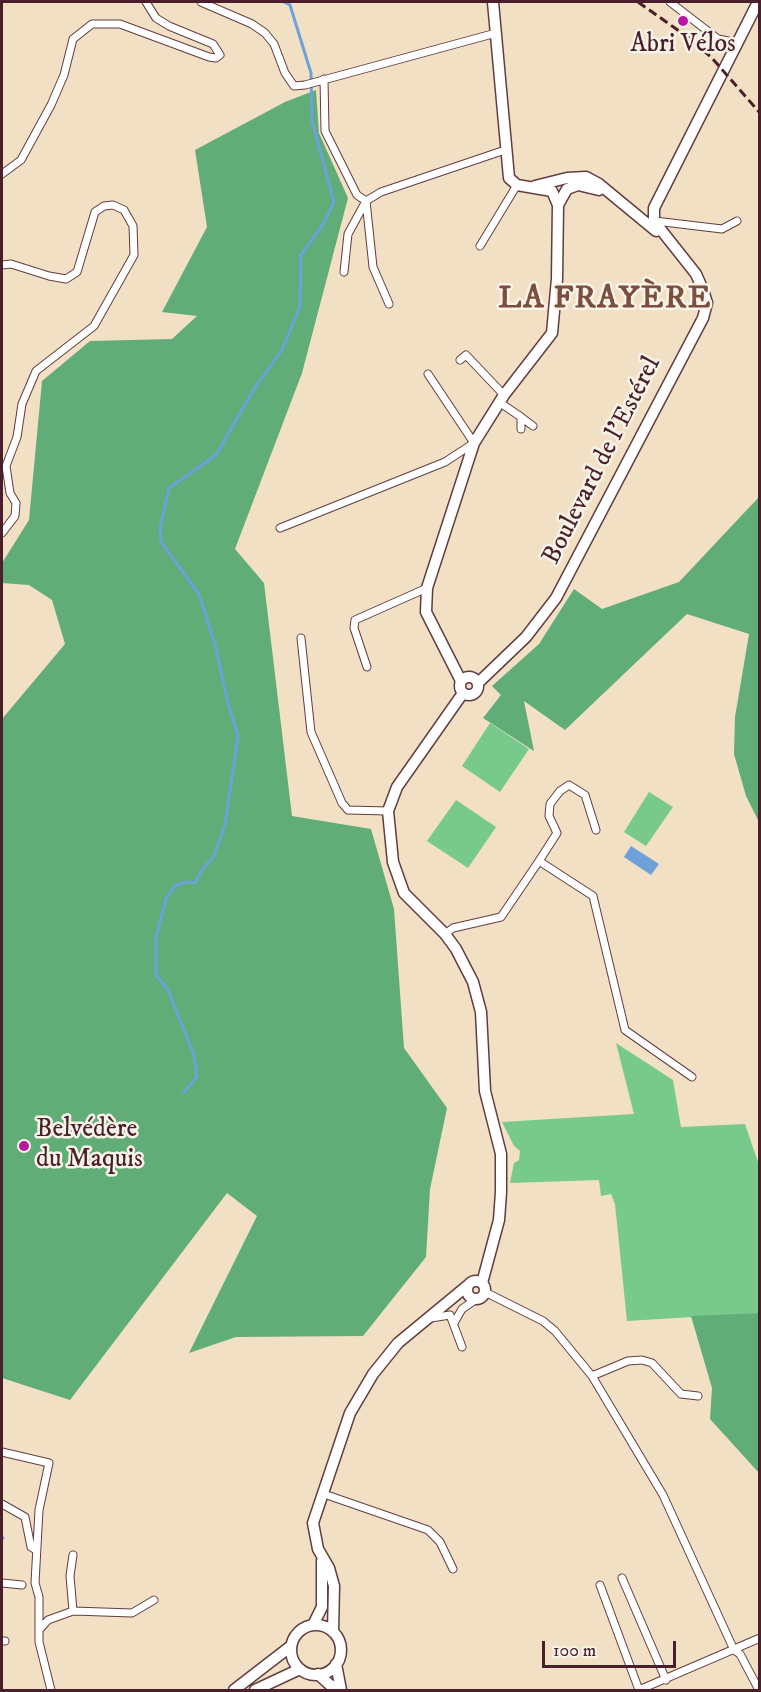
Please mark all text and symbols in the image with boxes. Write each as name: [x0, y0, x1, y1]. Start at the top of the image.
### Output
marker: Abri Vélos: [676, 14, 690, 28]
place label: Abri Vélos: [630, 30, 736, 62]
district label: LA FRAYÈRE: [498, 281, 712, 319]
street label: Boulevard de l'Estérel: [537, 352, 669, 570]
place label: Belvédère du Maquis: [36, 1115, 143, 1176]
marker: Belvédère du Maquis: [17, 1139, 31, 1153]
scale bar: [545, 1629, 678, 1667]
text: 100 m: [553, 1640, 596, 1662]

